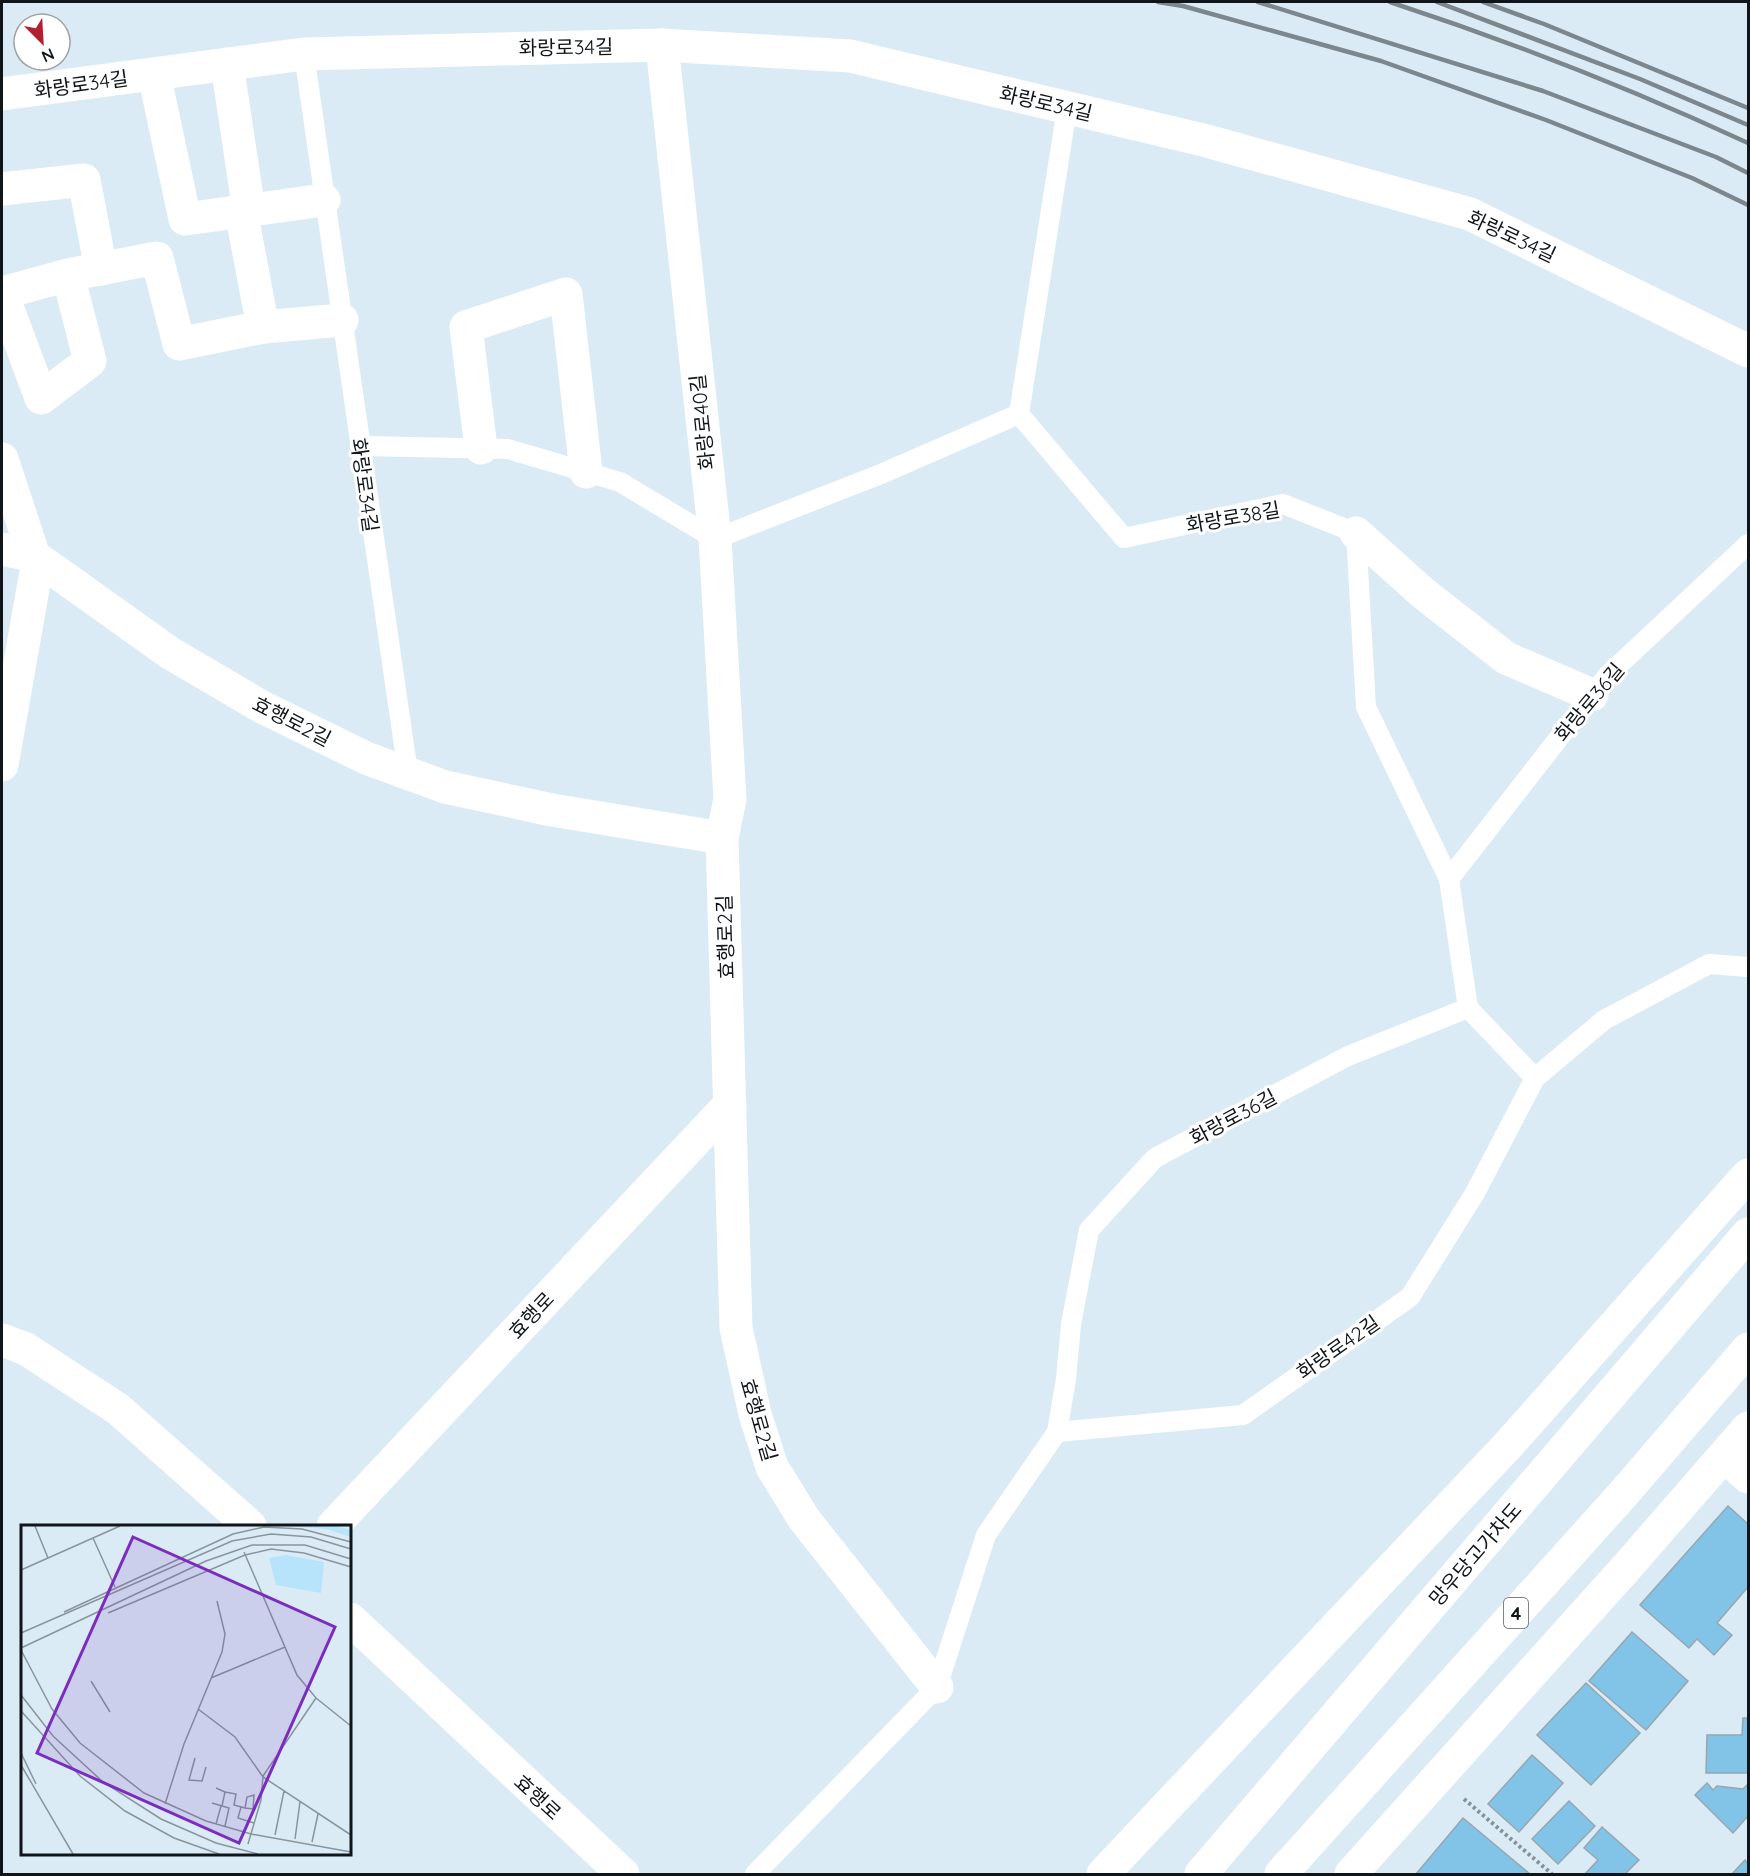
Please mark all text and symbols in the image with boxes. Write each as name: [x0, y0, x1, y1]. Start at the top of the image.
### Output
north arrow: [12, 12, 72, 72]
street label: 화랑로34길: [518, 34, 614, 60]
text: N: [39, 44, 58, 67]
street label: 화랑로34길: [32, 65, 130, 103]
street label: 화랑로34길: [997, 80, 1095, 126]
street label: 화랑로34길: [1464, 205, 1560, 267]
street label: 화랑로40길: [685, 373, 719, 471]
street label: 화랑로34길: [346, 436, 384, 534]
street label: 화랑로38길: [1184, 496, 1282, 538]
street label: 화랑로36길: [1549, 658, 1629, 746]
street label: 효행로2길: [249, 691, 335, 751]
street label: 효행로2길: [711, 894, 739, 980]
street label: 화랑로36길: [1185, 1084, 1281, 1150]
street label: 효행로: [503, 1286, 559, 1344]
street label: 화랑로42길: [1292, 1309, 1384, 1385]
street label: 효행로2길: [735, 1376, 783, 1464]
street label: 망우당고가차도: [1423, 1497, 1527, 1611]
inset map: [21, 1525, 351, 1855]
road number: 4: [1504, 1598, 1528, 1628]
street label: 효행로: [509, 1769, 567, 1825]

